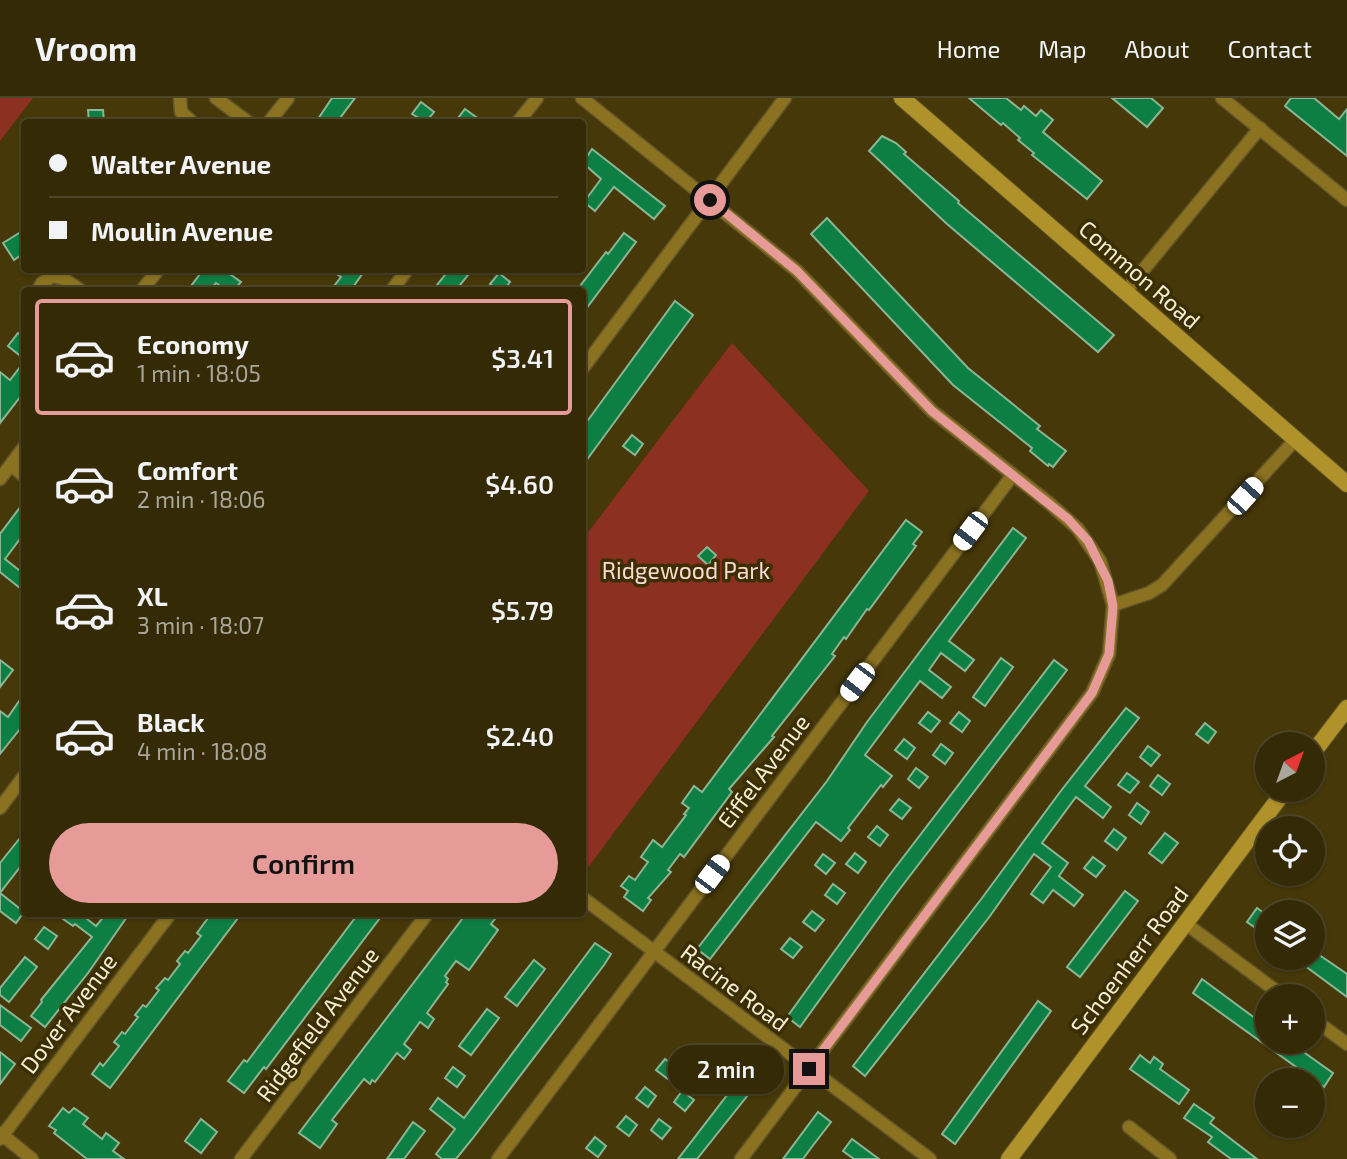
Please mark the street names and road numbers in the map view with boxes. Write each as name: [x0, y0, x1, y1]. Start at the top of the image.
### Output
street label: Common Road: [1074, 214, 1206, 334]
street label: Eiffel Avenue: [711, 709, 815, 833]
street label: Schoenherr Road: [1064, 880, 1194, 1040]
street label: Racine Road: [676, 937, 794, 1037]
street label: Ridgefield Avenue: [250, 941, 384, 1107]
street label: Dover Avenue: [14, 947, 122, 1079]

